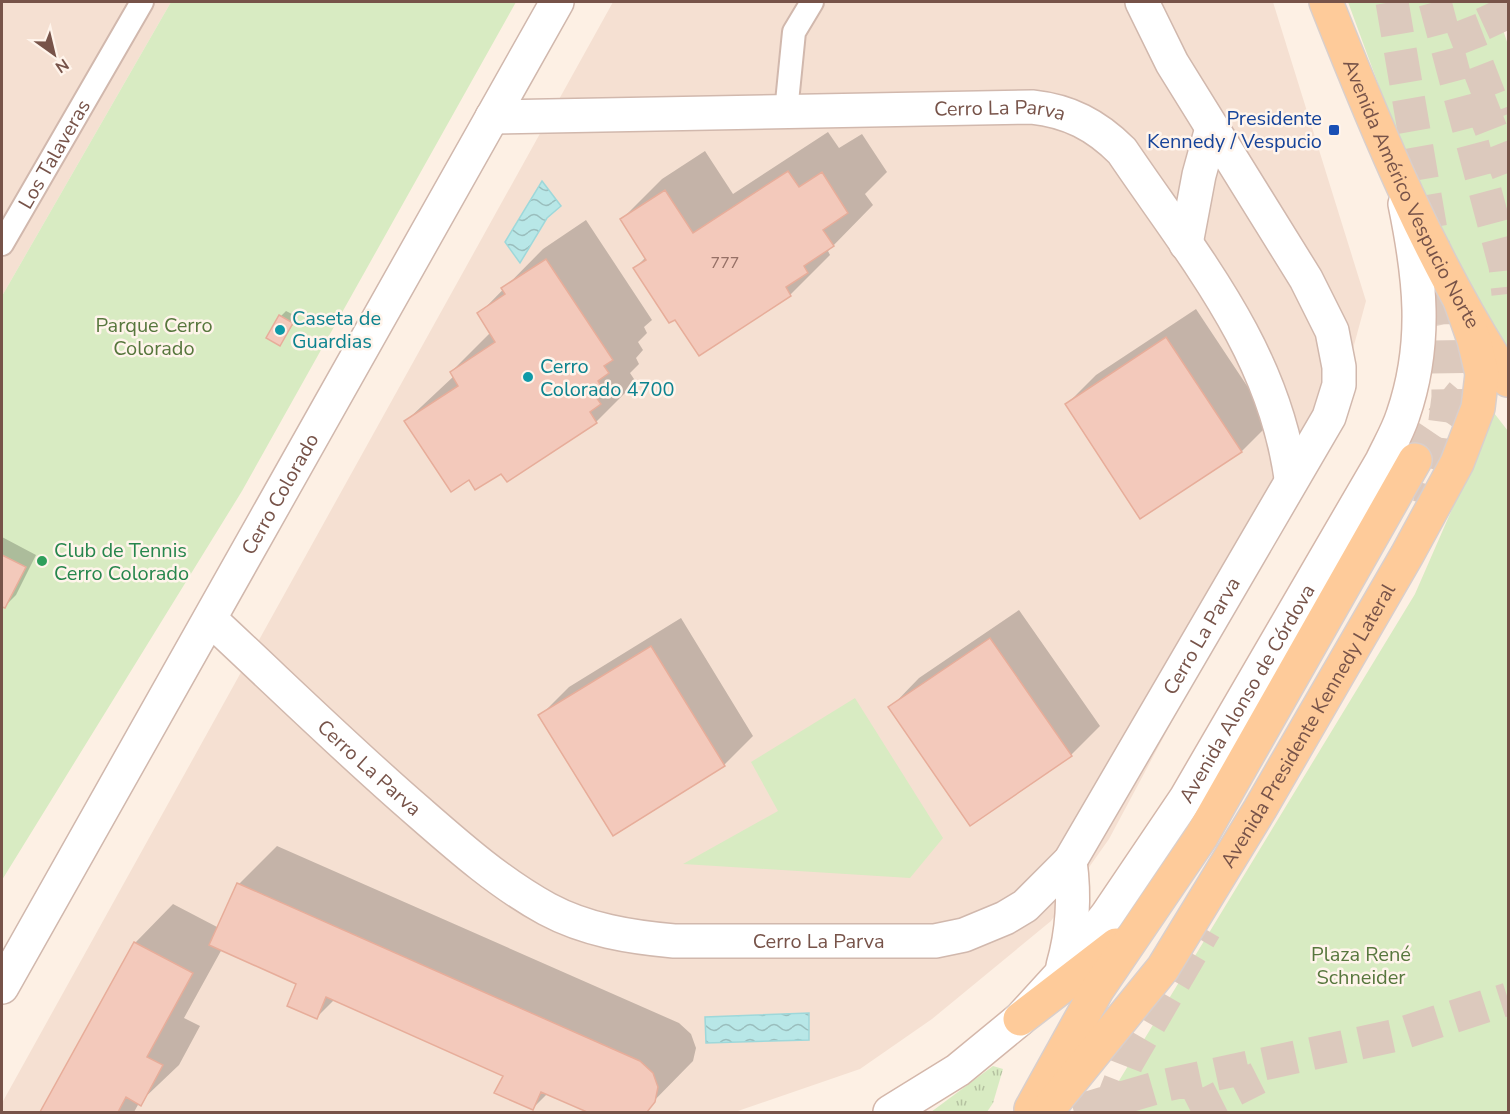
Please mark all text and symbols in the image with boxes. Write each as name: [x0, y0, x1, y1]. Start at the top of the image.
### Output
north arrow: [24, 24, 84, 84]
text: N: [51, 53, 73, 78]
street label: Avenida Américo Vespucio Norte: [1337, 55, 1487, 333]
street label: Cerro La Parva: [934, 93, 1069, 127]
street label: Los Talaveras: [12, 94, 96, 214]
place label: Presidente Kennedy / Vespucio: [1147, 105, 1322, 155]
marker: Presidente Kennedy / Vespucio: [1327, 123, 1341, 137]
house number: 777: [711, 252, 739, 274]
place label: Caseta de Guardias: [292, 305, 381, 355]
park label: Parque Cerro Colorado: [95, 312, 213, 362]
marker: Caseta de Guardias: [273, 323, 287, 337]
place label: Cerro Colorado 4700: [540, 353, 674, 403]
marker: Cerro Colorado 4700: [521, 370, 535, 384]
street label: Cerro Colorado: [235, 428, 325, 559]
place label: Club de Tennis Cerro Colorado: [54, 537, 189, 587]
marker: Club de Tennis Cerro Colorado: [35, 554, 49, 568]
street label: Cerro La Parva: [1157, 572, 1246, 700]
street label: Avenida Presidente Kennedy Lateral: [1214, 578, 1401, 873]
street label: Avenida Alonso de Córdova: [1173, 579, 1321, 808]
street label: Cerro La Parva: [312, 713, 427, 822]
street label: Cerro La Parva: [753, 928, 885, 955]
park label: Plaza René Schneider: [1311, 941, 1411, 991]

